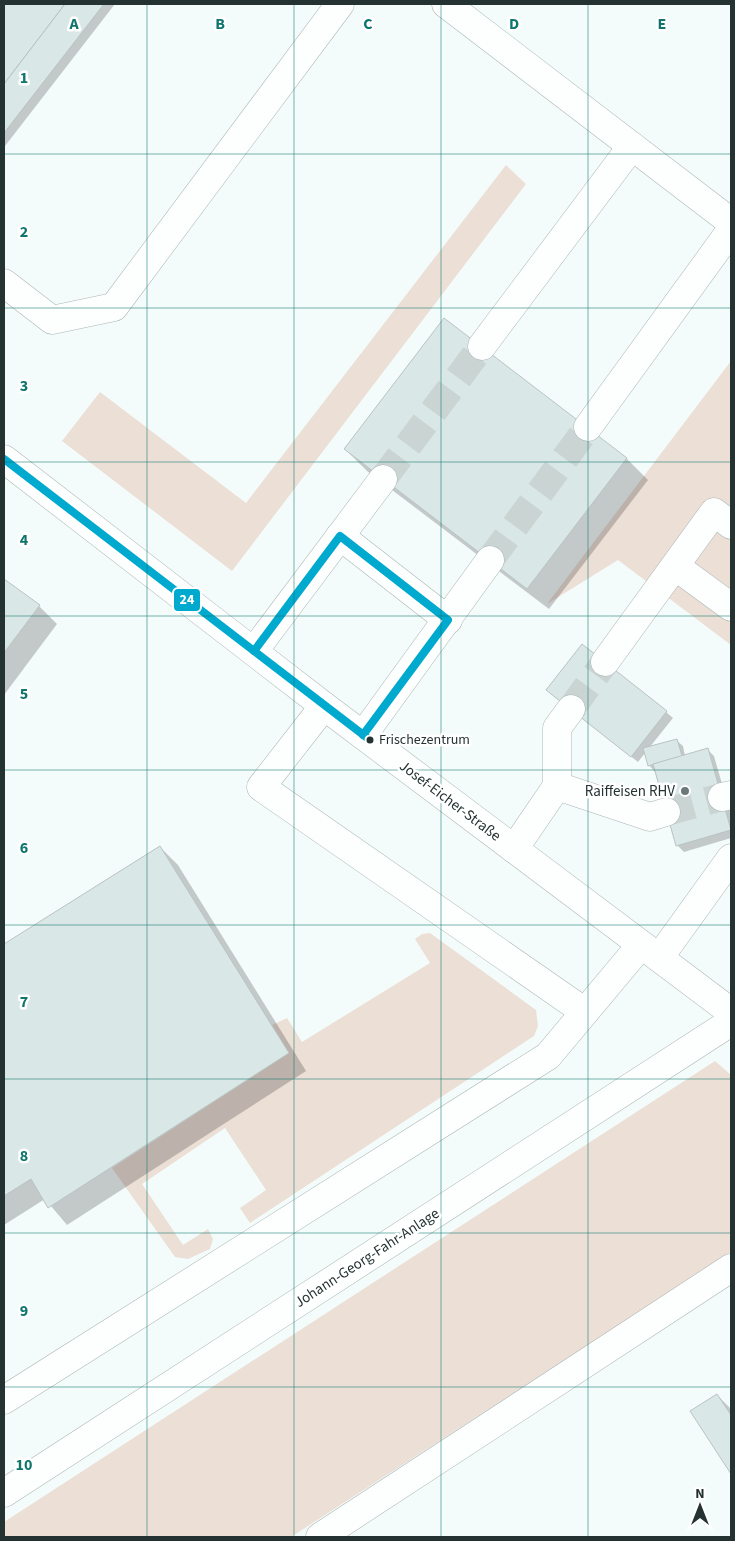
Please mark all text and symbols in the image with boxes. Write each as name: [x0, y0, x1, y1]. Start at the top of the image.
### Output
text: A: [68, 13, 79, 35]
text: B: [215, 13, 225, 35]
text: C: [363, 13, 373, 35]
text: D: [509, 13, 519, 35]
text: E: [658, 13, 666, 35]
text: 1: [20, 67, 28, 89]
text: 2: [20, 221, 28, 243]
text: 3: [20, 375, 28, 397]
text: 4: [20, 529, 29, 551]
line badge: 24: [173, 588, 201, 612]
text: 24: [180, 590, 195, 610]
text: 5: [20, 683, 28, 705]
place label: Frischezentrum: [379, 730, 470, 750]
marker: Frischezentrum: [365, 735, 375, 745]
street label: Josef-Eicher-Straße: [395, 756, 505, 846]
place label: Raiffeisen RHV: [585, 781, 675, 802]
marker: Raiffeisen RHV: [679, 785, 691, 797]
text: 6: [20, 837, 28, 859]
text: 7: [20, 991, 28, 1013]
text: 8: [20, 1145, 28, 1167]
street label: Johann-Georg-Fahr-Anlage: [290, 1203, 444, 1313]
text: 9: [20, 1300, 28, 1322]
text: 10: [16, 1454, 32, 1476]
north arrow: [675, 1481, 725, 1531]
text: N: [695, 1484, 705, 1504]

